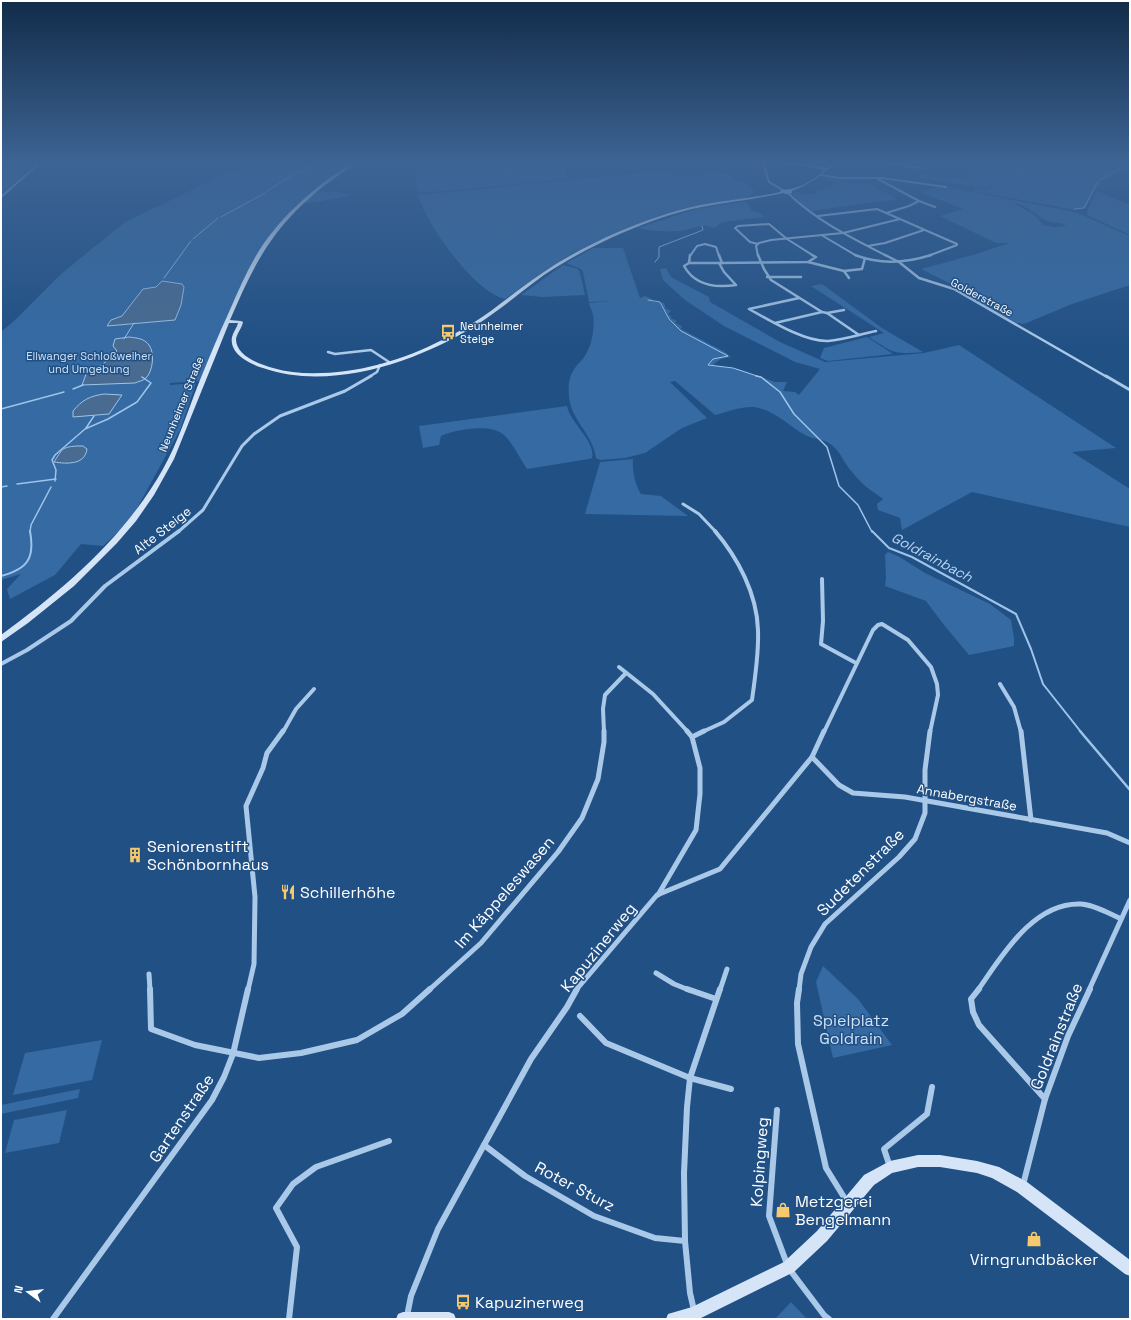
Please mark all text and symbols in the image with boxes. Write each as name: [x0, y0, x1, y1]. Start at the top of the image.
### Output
street label: Golderstraße: [948, 275, 1016, 319]
place label: Neunheimer Steige: [460, 319, 523, 346]
bus stop icon: Neunheimer Steige: [439, 323, 457, 341]
park label: Ellwanger Schloßweiher und Umgebung: [26, 349, 152, 376]
street label: Neunheimer Straße: [155, 354, 207, 454]
street label: Alte Steige: [130, 503, 195, 558]
water label: Goldrainbach: [888, 528, 976, 586]
street label: Annabergstraße: [916, 780, 1018, 815]
street label: Sudetenstraße: [812, 824, 909, 921]
street label: Im Käppeleswasen: [450, 832, 559, 953]
place label: Seniorenstift Schönbornhaus: [147, 836, 269, 875]
building icon: Seniorenstift Schönbornhaus: [126, 846, 144, 864]
place label: Schillerhöhe: [300, 882, 395, 903]
restaurant icon: Schillerhöhe: [279, 883, 297, 901]
street label: Kapuzinerweg: [556, 898, 641, 996]
street label: Goldrainstraße: [1025, 980, 1087, 1093]
park label: Spielplatz Goldrain: [813, 1010, 889, 1049]
street label: Gartenstraße: [144, 1070, 219, 1167]
street label: Kolpingweg: [746, 1116, 773, 1208]
street label: Roter Sturz: [531, 1157, 618, 1216]
place label: Metzgerei Bengelmann: [795, 1191, 891, 1230]
shop icon: Metzgerei Bengelmann: [774, 1201, 792, 1219]
shop icon: Virngrundbäcker: [1025, 1230, 1043, 1248]
place label: Virngrundbäcker: [970, 1249, 1098, 1270]
north arrow: [8, 1272, 48, 1312]
text: N: [11, 1284, 26, 1295]
place label: Kapuzinerweg: [475, 1292, 584, 1313]
bus stop icon: Kapuzinerweg: [454, 1293, 472, 1311]

